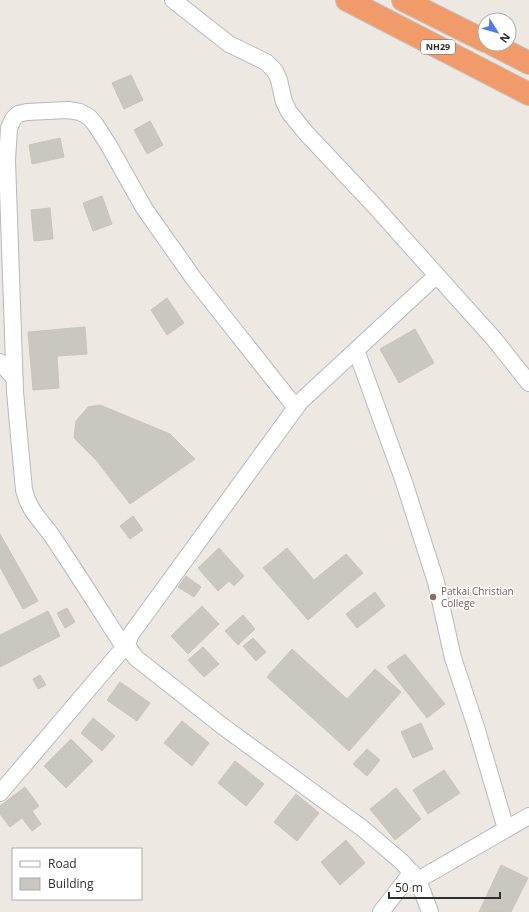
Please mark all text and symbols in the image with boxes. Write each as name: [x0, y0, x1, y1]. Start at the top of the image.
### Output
north arrow: [477, 12, 517, 52]
text: N: [497, 30, 514, 46]
road number: NH29: [421, 40, 455, 54]
place label: Patkai Christian College: [441, 584, 514, 610]
marker: Patkai Christian College: [428, 592, 438, 602]
legend: [12, 848, 142, 900]
text: Road: [48, 855, 77, 872]
scale bar: [389, 874, 500, 900]
text: Building: [48, 875, 94, 892]
text: 50 m: [395, 879, 423, 896]

